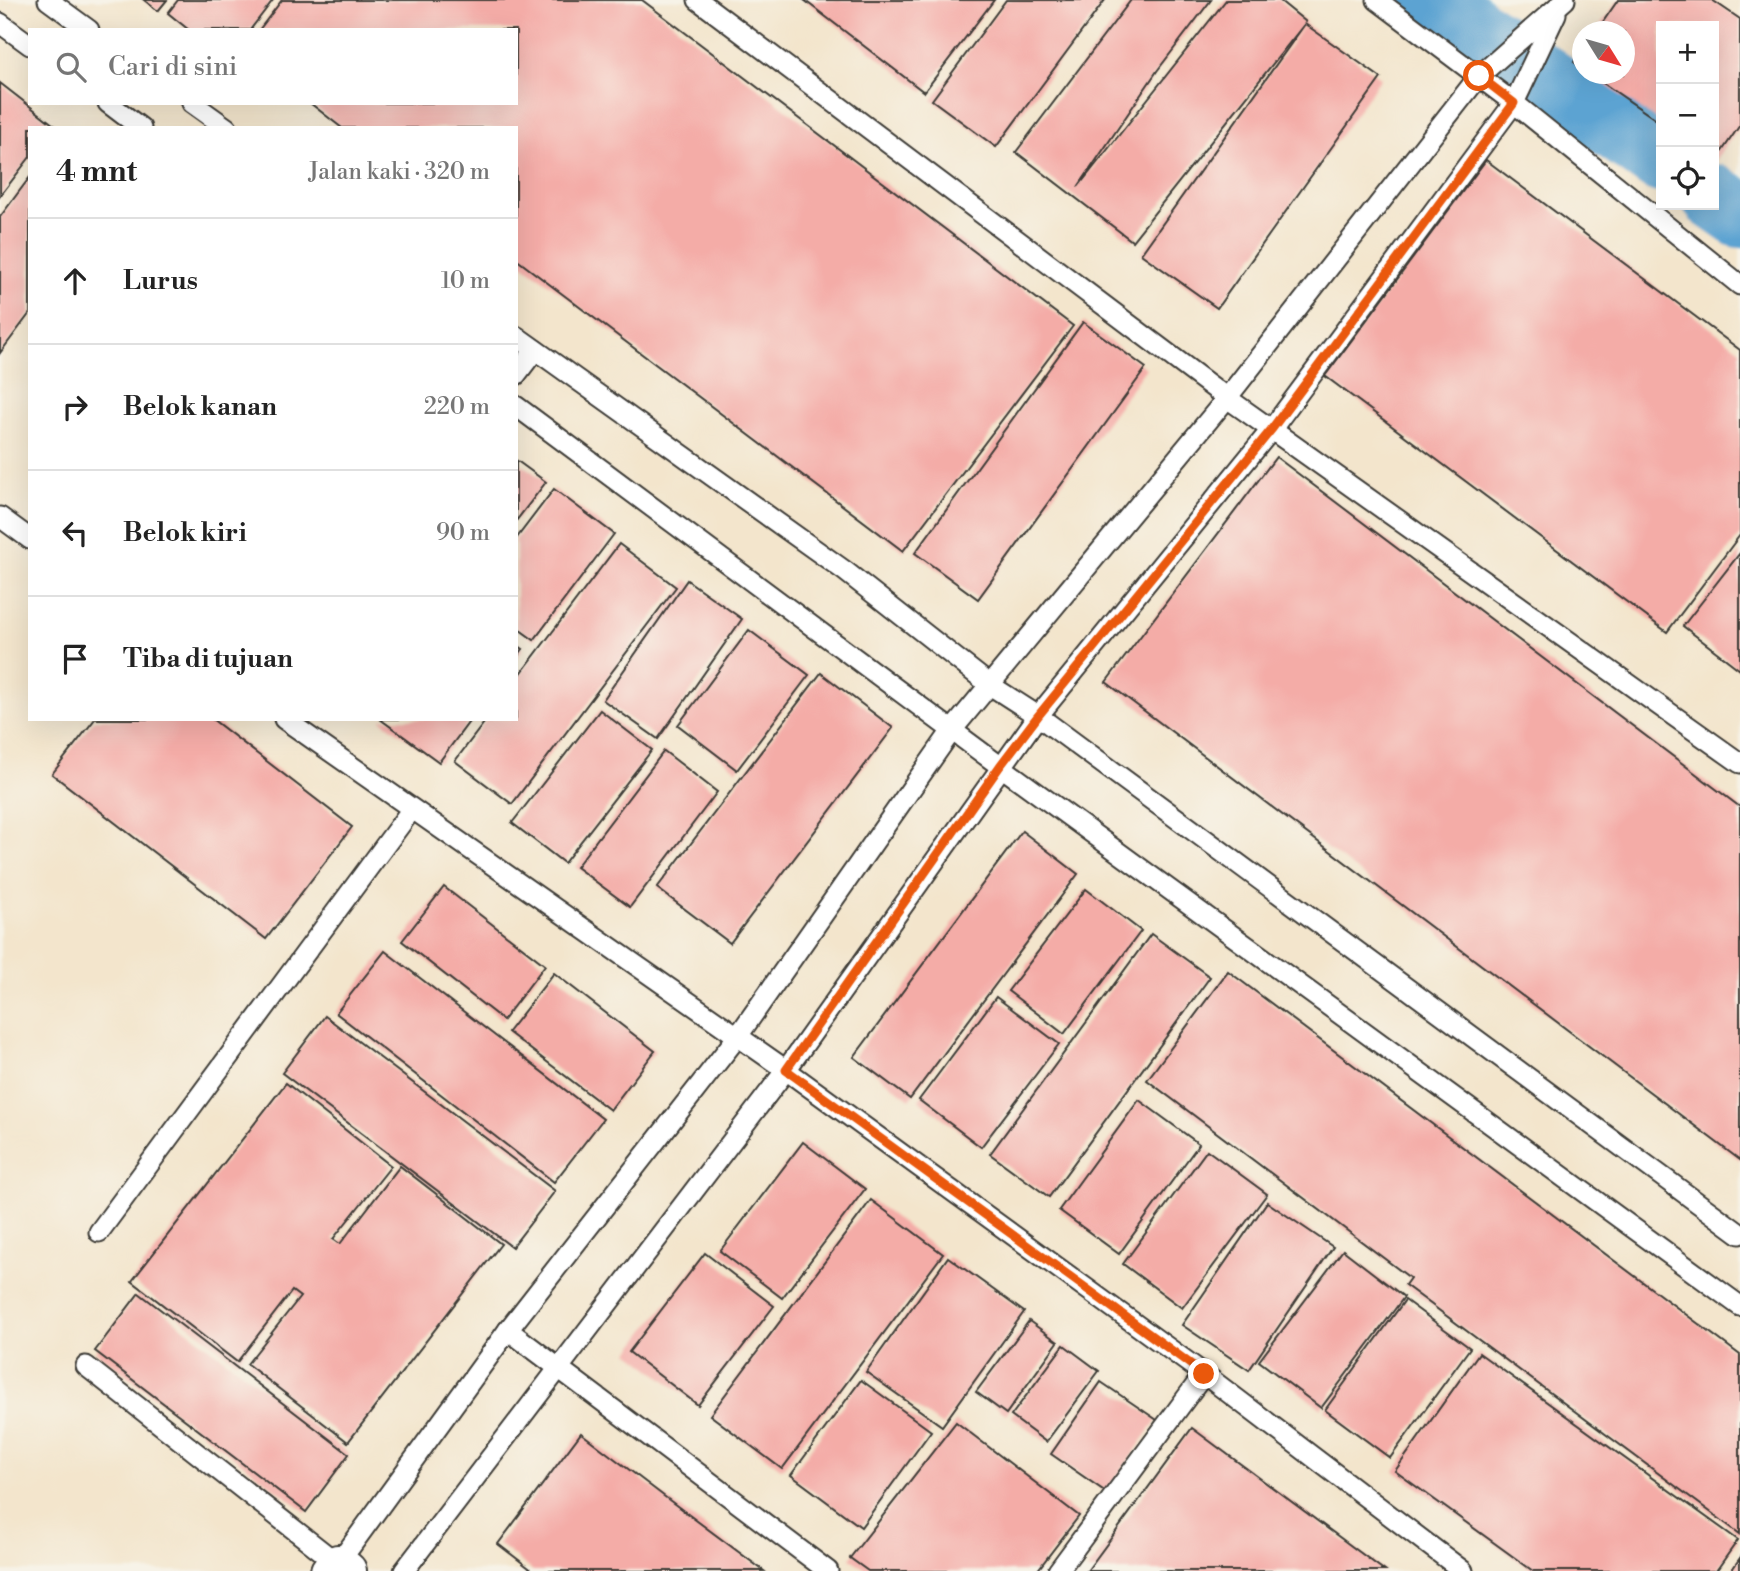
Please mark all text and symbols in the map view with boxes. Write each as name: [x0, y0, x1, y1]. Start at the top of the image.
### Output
north arrow: [1572, 21, 1635, 84]
map controls: [1656, 21, 1719, 210]
button: +: [1656, 21, 1719, 84]
search box: [28, 28, 518, 105]
icon: search: [52, 48, 90, 86]
text: Cari di sini: [108, 51, 237, 83]
route start: [1463, 60, 1494, 91]
button: −: [1656, 84, 1719, 147]
button: locate: [1656, 147, 1719, 210]
text: 4 mnt: [56, 153, 137, 191]
text: Jalan kaki · 320 m: [309, 158, 490, 186]
icon: ahead: [56, 262, 94, 300]
text: Lurus: [123, 265, 198, 297]
text: 10 m: [441, 267, 490, 295]
icon: right: [56, 388, 94, 426]
text: Belok kanan: [123, 391, 277, 423]
text: 220 m: [424, 393, 490, 421]
icon: left: [56, 514, 94, 552]
text: Belok kiri: [123, 517, 247, 549]
text: 90 m: [436, 519, 490, 547]
icon: arrive: [56, 640, 94, 678]
text: Tiba di tujuan: [123, 643, 293, 675]
route end: [1188, 1358, 1219, 1389]

